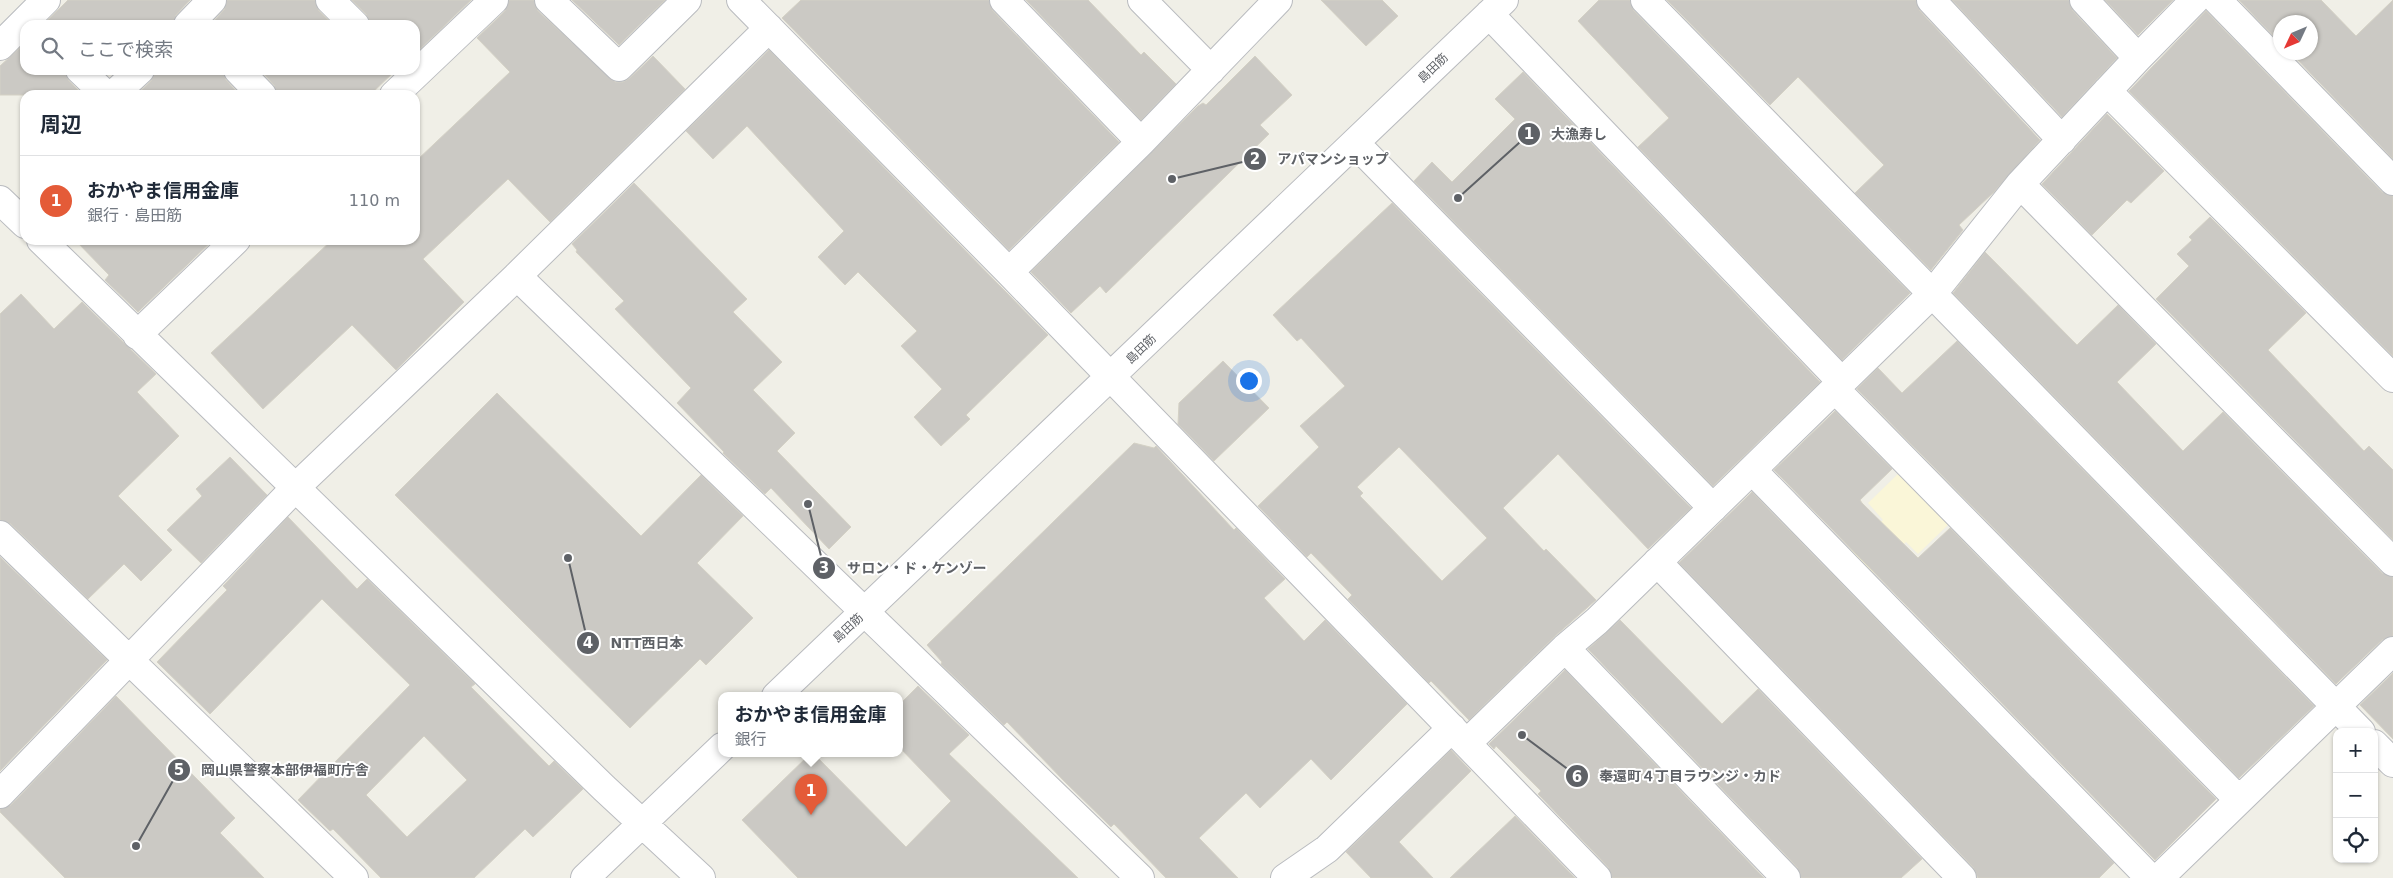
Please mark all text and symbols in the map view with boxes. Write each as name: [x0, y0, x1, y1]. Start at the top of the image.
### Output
north arrow: [2273, 15, 2318, 60]
search box: [20, 20, 420, 75]
icon: search: [38, 34, 66, 62]
text: ここで検索: [78, 38, 173, 60]
street label: 島田筋: [1415, 50, 1451, 86]
text: 周辺: [40, 113, 82, 137]
callout: 大漁寿し: [1516, 119, 1617, 148]
text: 1: [1524, 125, 1534, 143]
text: 大漁寿し: [1551, 126, 1607, 142]
callout: アパマンショップ: [1242, 144, 1399, 173]
text: 2: [1250, 150, 1260, 168]
text: アパマンショップ: [1277, 151, 1389, 167]
text: おかやま信用金庫: [87, 179, 239, 201]
text: 1: [50, 191, 62, 210]
text: 110 m: [349, 191, 400, 210]
text: 銀行 · 島田筋: [87, 206, 182, 225]
street label: 島田筋: [1123, 331, 1159, 367]
your location: [1236, 368, 1262, 394]
callout: サロン・ド・ケンゾー: [812, 554, 997, 583]
text: 3: [819, 559, 829, 577]
text: サロン・ド・ケンゾー: [847, 560, 987, 576]
street label: 島田筋: [830, 611, 866, 645]
callout: NTT西日本: [576, 628, 694, 657]
text: 4: [583, 634, 593, 652]
text: NTT西日本: [610, 635, 684, 651]
popup: [718, 692, 903, 757]
text: おかやま信用金庫: [734, 703, 887, 725]
map controls: [2333, 728, 2378, 863]
button: +: [2333, 728, 2378, 773]
text: 銀行: [734, 730, 767, 749]
callout: 岡山県警察本部伊福町庁舎: [166, 756, 379, 785]
text: 5: [174, 761, 184, 779]
text: 岡山県警察本部伊福町庁舎: [201, 762, 369, 778]
callout: 奉還町４丁目ラウンジ・カド: [1564, 762, 1791, 791]
text: 6: [1572, 768, 1582, 786]
text: 奉還町４丁目ラウンジ・カド: [1599, 768, 1781, 784]
button: −: [2333, 773, 2378, 818]
pin: 1: [795, 774, 827, 815]
button: locate: [2333, 818, 2378, 863]

